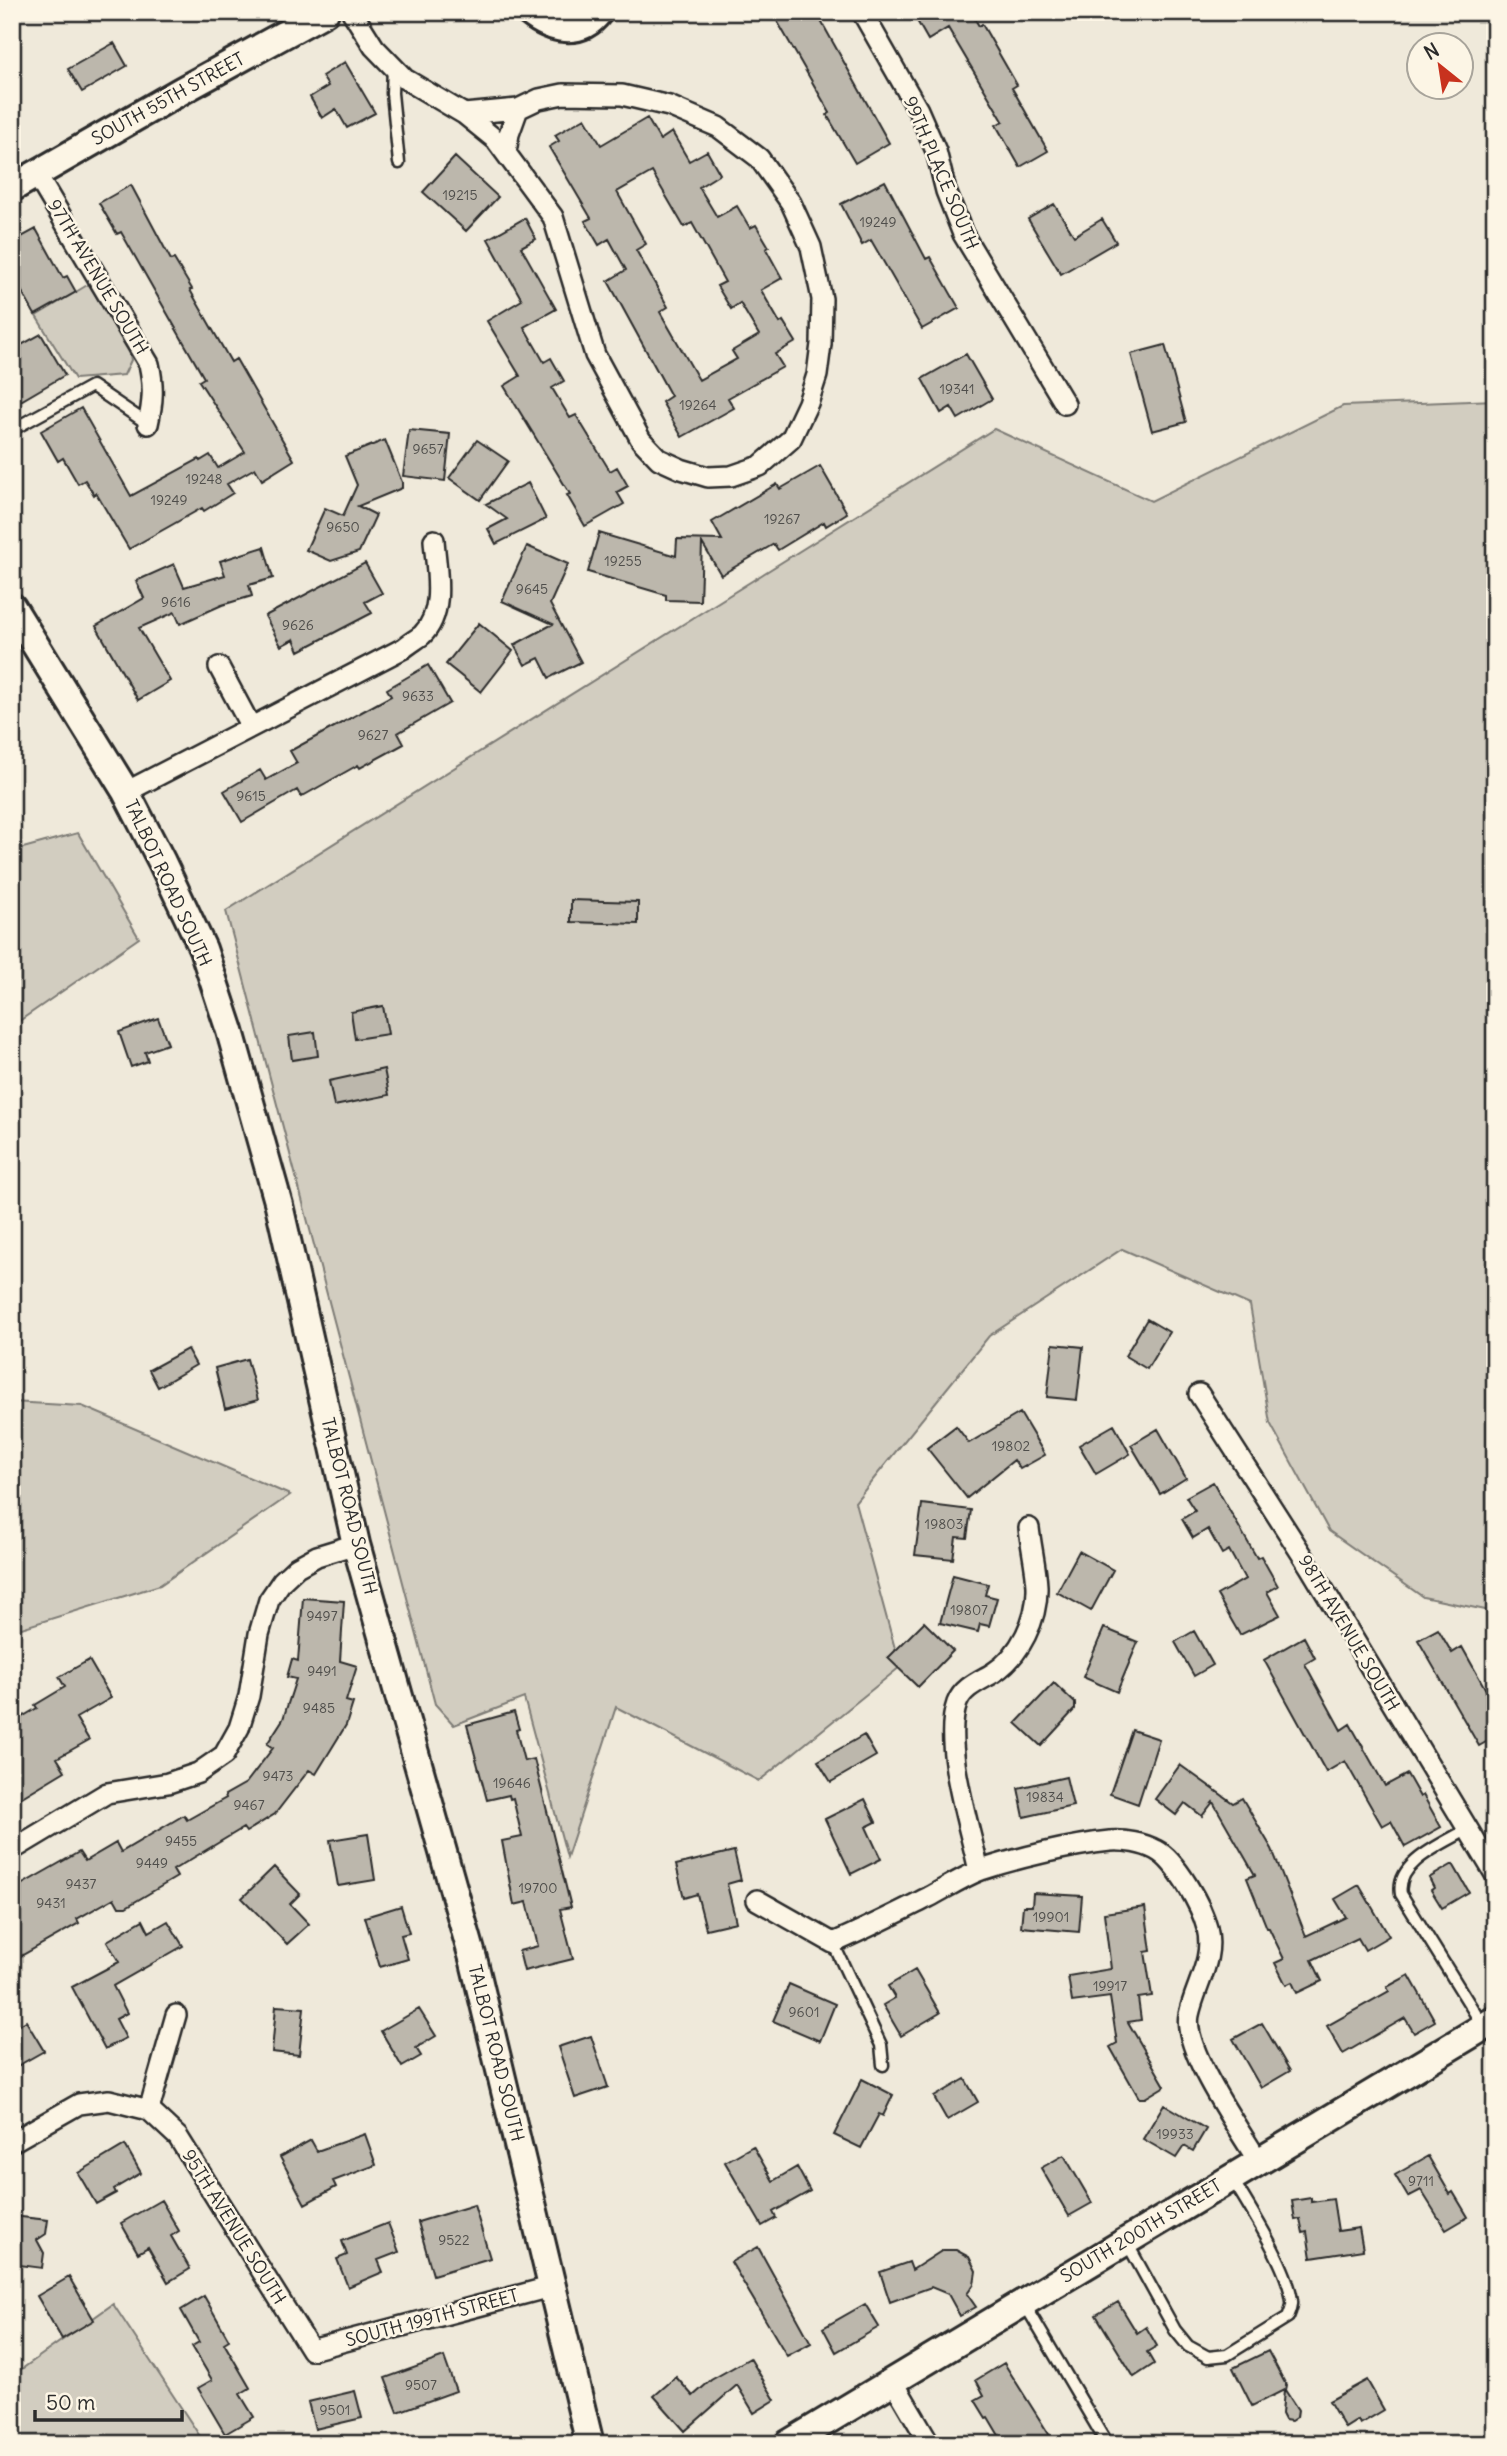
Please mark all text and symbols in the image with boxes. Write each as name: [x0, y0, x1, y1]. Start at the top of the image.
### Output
north arrow: [1406, 32, 1476, 102]
text: N: [1420, 38, 1443, 65]
street label: SOUTH 55TH STREET: [87, 47, 248, 150]
street label: 99TH PLACE SOUTH: [899, 93, 984, 253]
house number: 19215: [443, 186, 477, 204]
street label: 97TH AVENUE SOUTH: [43, 195, 154, 359]
house number: 19249: [859, 213, 897, 231]
house number: 19341: [939, 380, 975, 398]
house number: 19264: [679, 396, 717, 414]
house number: 9657: [412, 440, 444, 458]
house number: 19248: [185, 470, 223, 488]
house number: 19249: [150, 491, 188, 509]
house number: 19267: [764, 510, 800, 528]
house number: 9650: [326, 518, 360, 536]
house number: 19255: [604, 552, 642, 570]
house number: 9645: [516, 580, 548, 598]
house number: 9616: [161, 593, 191, 611]
house number: 9626: [282, 616, 314, 634]
house number: 9633: [402, 687, 434, 705]
house number: 9627: [358, 726, 388, 744]
house number: 9615: [236, 787, 266, 805]
street label: TALBOT ROAD SOUTH: [120, 796, 217, 970]
street label: TALBOT ROAD SOUTH: [316, 1415, 383, 1597]
house number: 19802: [992, 1437, 1031, 1455]
house number: 19803: [925, 1515, 963, 1533]
street label: 98TH AVENUE SOUTH: [1294, 1551, 1405, 1715]
house number: 19807: [950, 1601, 988, 1619]
house number: 9497: [306, 1607, 338, 1625]
house number: 9491: [307, 1662, 337, 1680]
house number: 9485: [303, 1699, 335, 1717]
house number: 9473: [263, 1767, 293, 1785]
house number: 19646: [493, 1774, 531, 1792]
house number: 19834: [1026, 1788, 1064, 1806]
house number: 9467: [233, 1796, 265, 1814]
house number: 9455: [165, 1832, 197, 1850]
house number: 9449: [136, 1854, 168, 1872]
house number: 9437: [66, 1875, 97, 1893]
house number: 19700: [519, 1879, 557, 1897]
house number: 9431: [36, 1894, 66, 1912]
house number: 19901: [1033, 1908, 1069, 1926]
street label: TALBOT ROAD SOUTH: [463, 1962, 530, 2144]
house number: 19917: [1093, 1977, 1127, 1995]
house number: 9601: [789, 2003, 819, 2021]
house number: 19933: [1156, 2125, 1194, 2143]
street label: 95TH AVENUE SOUTH: [177, 2145, 291, 2309]
house number: 9711: [1408, 2172, 1434, 2190]
street label: SOUTH 200TH STREET: [1056, 2173, 1225, 2288]
house number: 9522: [438, 2231, 470, 2249]
street label: SOUTH 199TH STREET: [343, 2283, 521, 2352]
house number: 9507: [405, 2376, 437, 2394]
scale bar: [35, 2379, 182, 2423]
text: 50 m: [46, 2389, 95, 2416]
house number: 9501: [320, 2401, 350, 2419]

